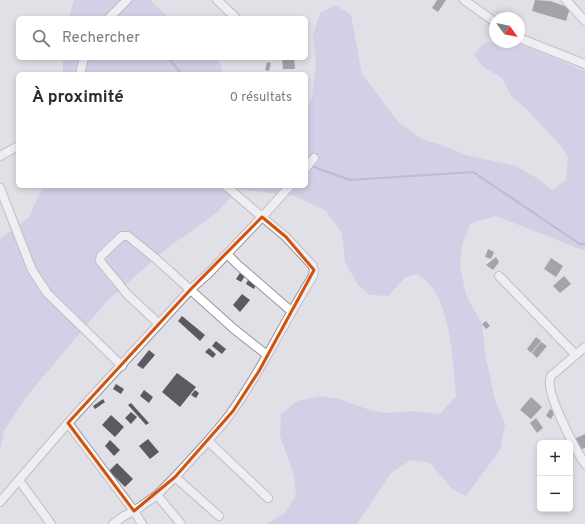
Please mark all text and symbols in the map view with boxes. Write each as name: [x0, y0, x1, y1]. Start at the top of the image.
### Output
north arrow: [489, 12, 525, 48]
search box: [16, 16, 308, 60]
icon: search: [30, 27, 52, 49]
text: Rechercher: [62, 29, 140, 48]
text: À proximité: [32, 87, 124, 109]
text: 0 résultats: [230, 90, 292, 106]
map controls: [537, 440, 573, 512]
button: +: [537, 440, 573, 476]
button: −: [537, 476, 573, 512]

